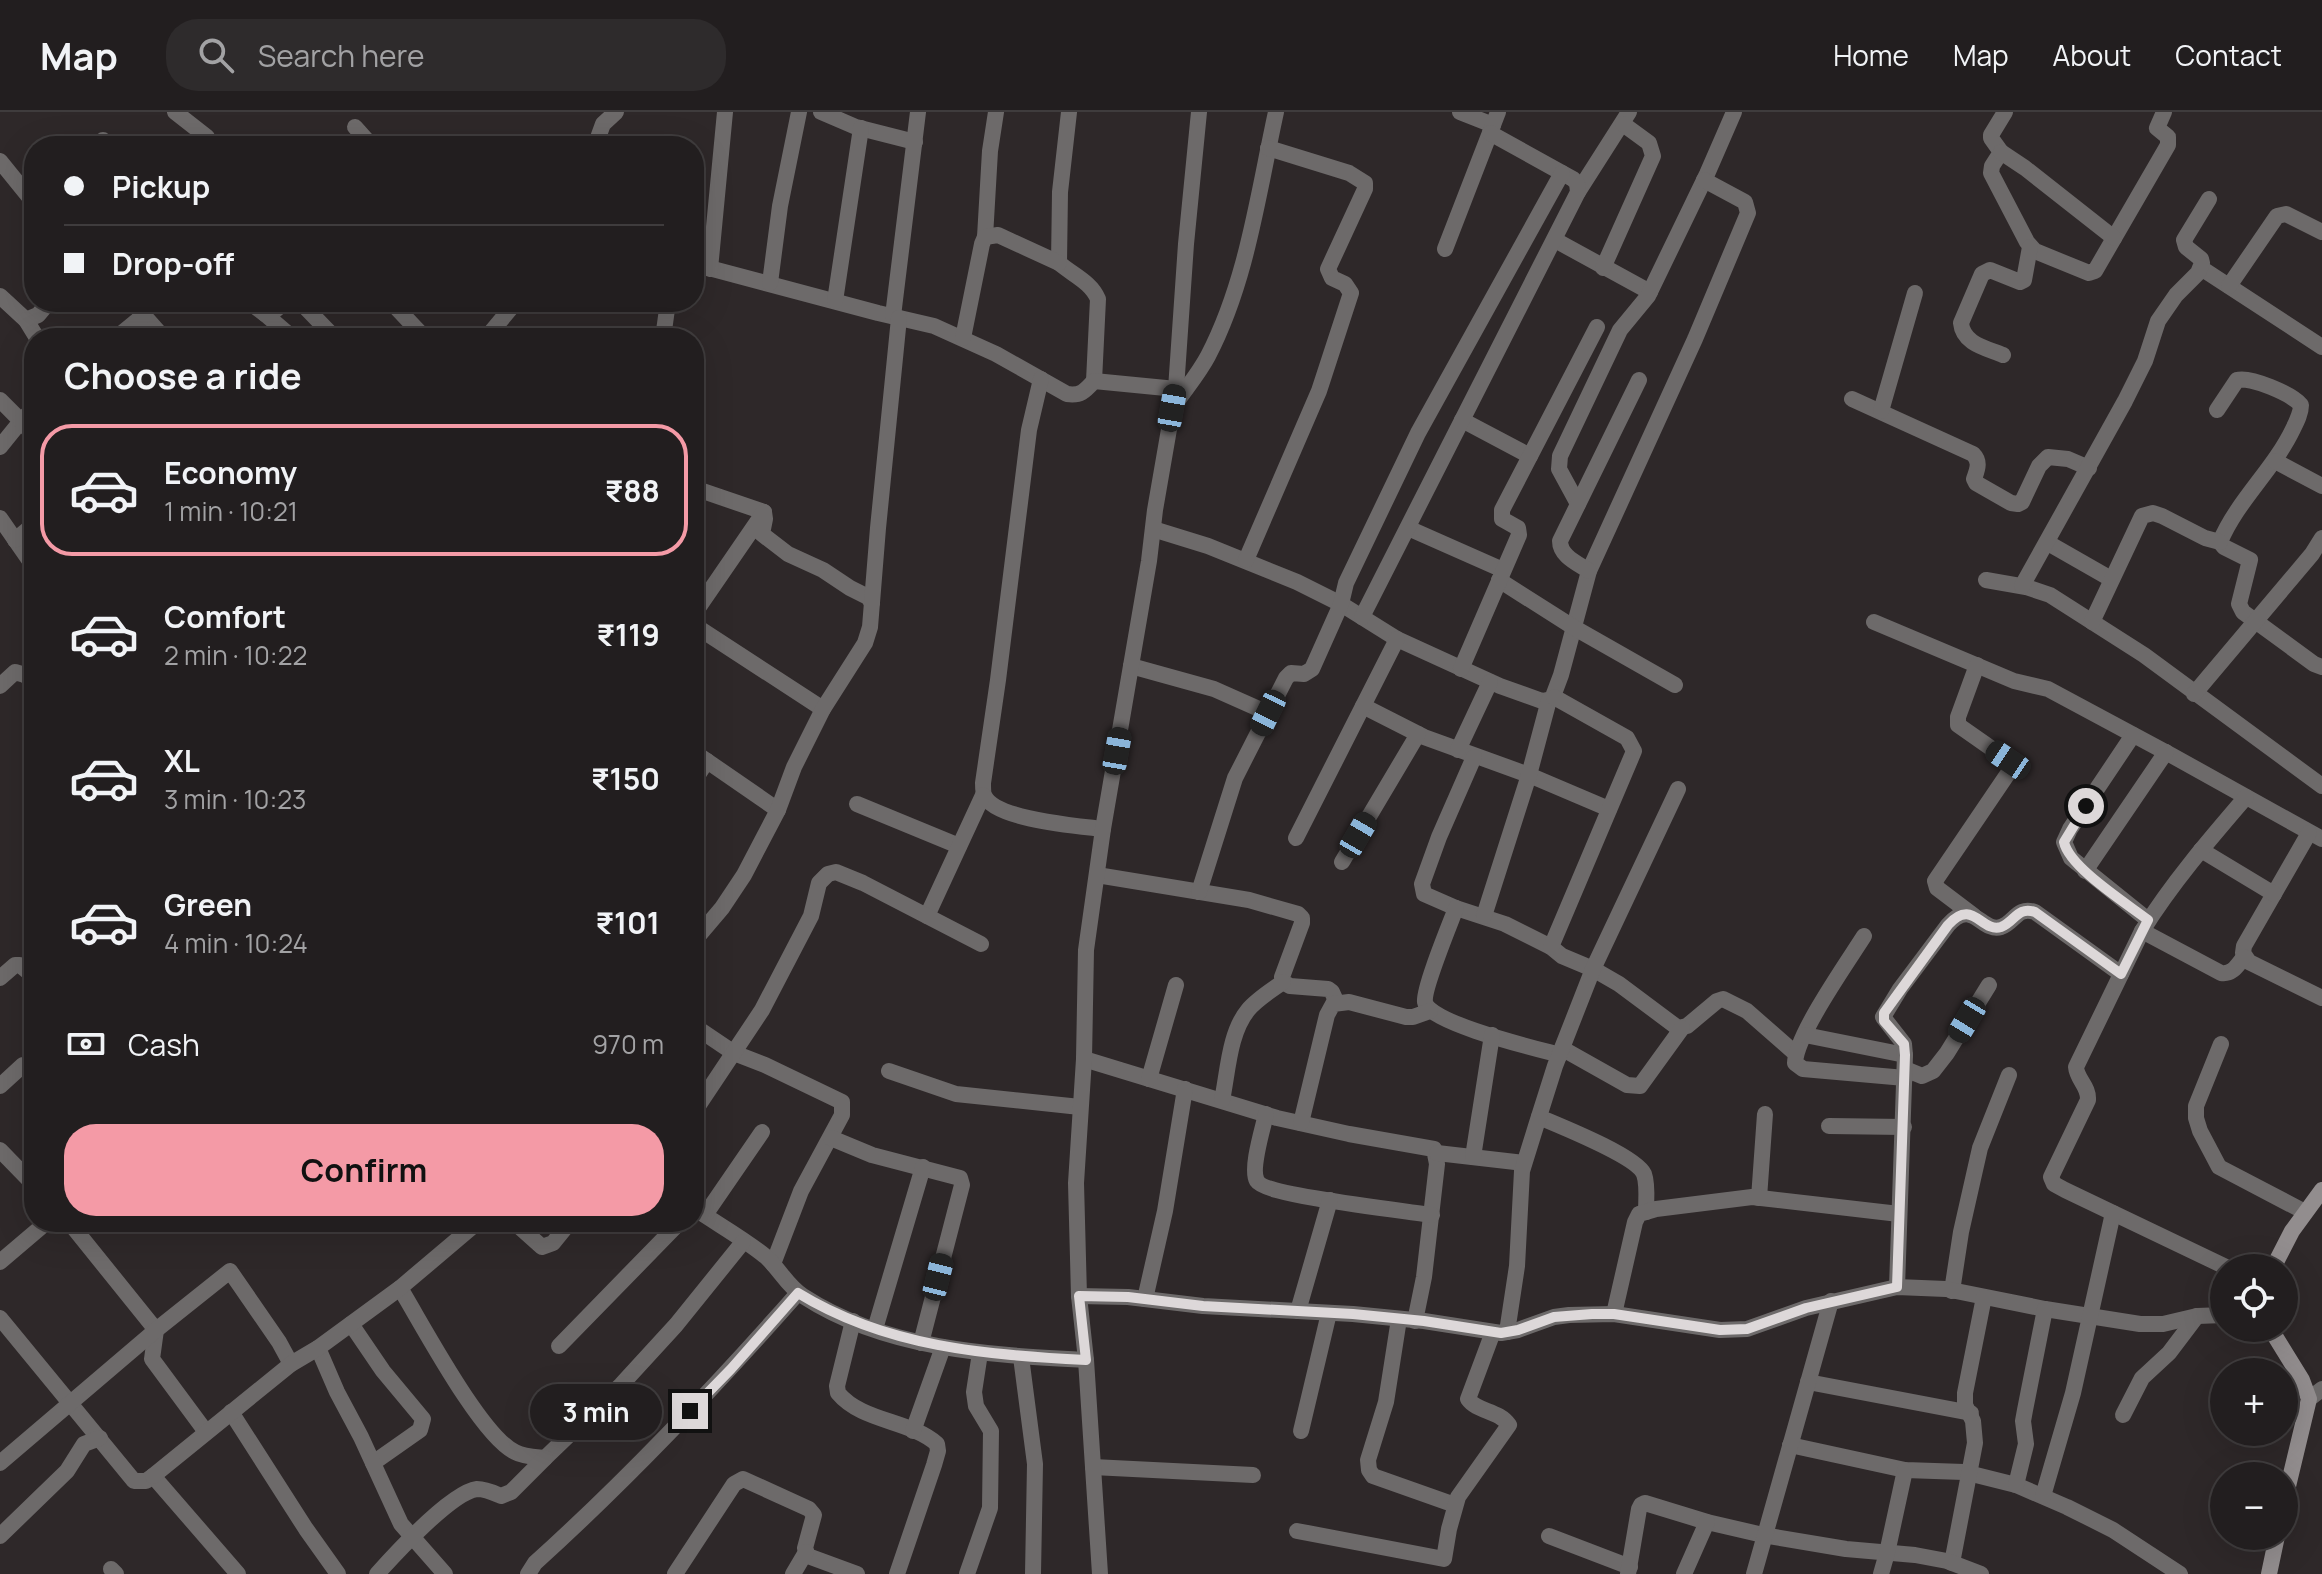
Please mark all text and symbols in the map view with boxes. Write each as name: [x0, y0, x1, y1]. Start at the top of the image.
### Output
search box: [166, 19, 726, 91]
text: Map: [40, 29, 118, 81]
icon: search: [194, 33, 238, 77]
text: Search here: [258, 35, 425, 76]
text: Home: [1833, 36, 1909, 74]
text: Map: [1953, 36, 2009, 74]
text: About: [2053, 36, 2131, 74]
text: Contact: [2175, 36, 2282, 74]
text: Pickup: [112, 166, 210, 207]
text: Drop-off: [112, 243, 234, 284]
text: Choose a ride: [64, 351, 302, 400]
car: [1156, 382, 1188, 434]
text: Economy: [164, 452, 297, 493]
icon: car: [68, 454, 140, 526]
text: ₹88: [605, 470, 660, 511]
text: 1 min · 10:21: [164, 493, 298, 529]
text: Comfort: [164, 596, 286, 637]
icon: car: [68, 598, 140, 670]
text: ₹119: [597, 614, 660, 655]
text: 2 min · 10:22: [164, 637, 307, 673]
car: [1247, 686, 1289, 740]
car: [1101, 725, 1133, 777]
car: [1981, 737, 2035, 783]
text: XL: [164, 740, 200, 781]
icon: car: [68, 742, 140, 814]
text: ₹150: [591, 758, 660, 799]
text: 3 min · 10:23: [164, 781, 306, 817]
route start: [2068, 788, 2104, 824]
car: [1336, 808, 1380, 862]
text: Green: [164, 884, 252, 925]
icon: car: [68, 886, 140, 958]
text: ₹101: [595, 902, 660, 943]
text: 4 min · 10:24: [164, 925, 308, 961]
car: [1944, 993, 1990, 1047]
icon: cash: [64, 1022, 108, 1066]
text: Cash: [128, 1024, 200, 1065]
text: 970 m: [592, 1026, 664, 1062]
button: Confirm: [64, 1124, 664, 1216]
car: [921, 1251, 955, 1303]
map controls: [2210, 1254, 2298, 1550]
button: locate: [2210, 1254, 2298, 1342]
button: +: [2210, 1358, 2298, 1446]
callout: 3 min: [530, 1383, 662, 1439]
route end: [672, 1393, 708, 1429]
text: 3 min: [562, 1394, 630, 1430]
button: −: [2210, 1462, 2298, 1550]

